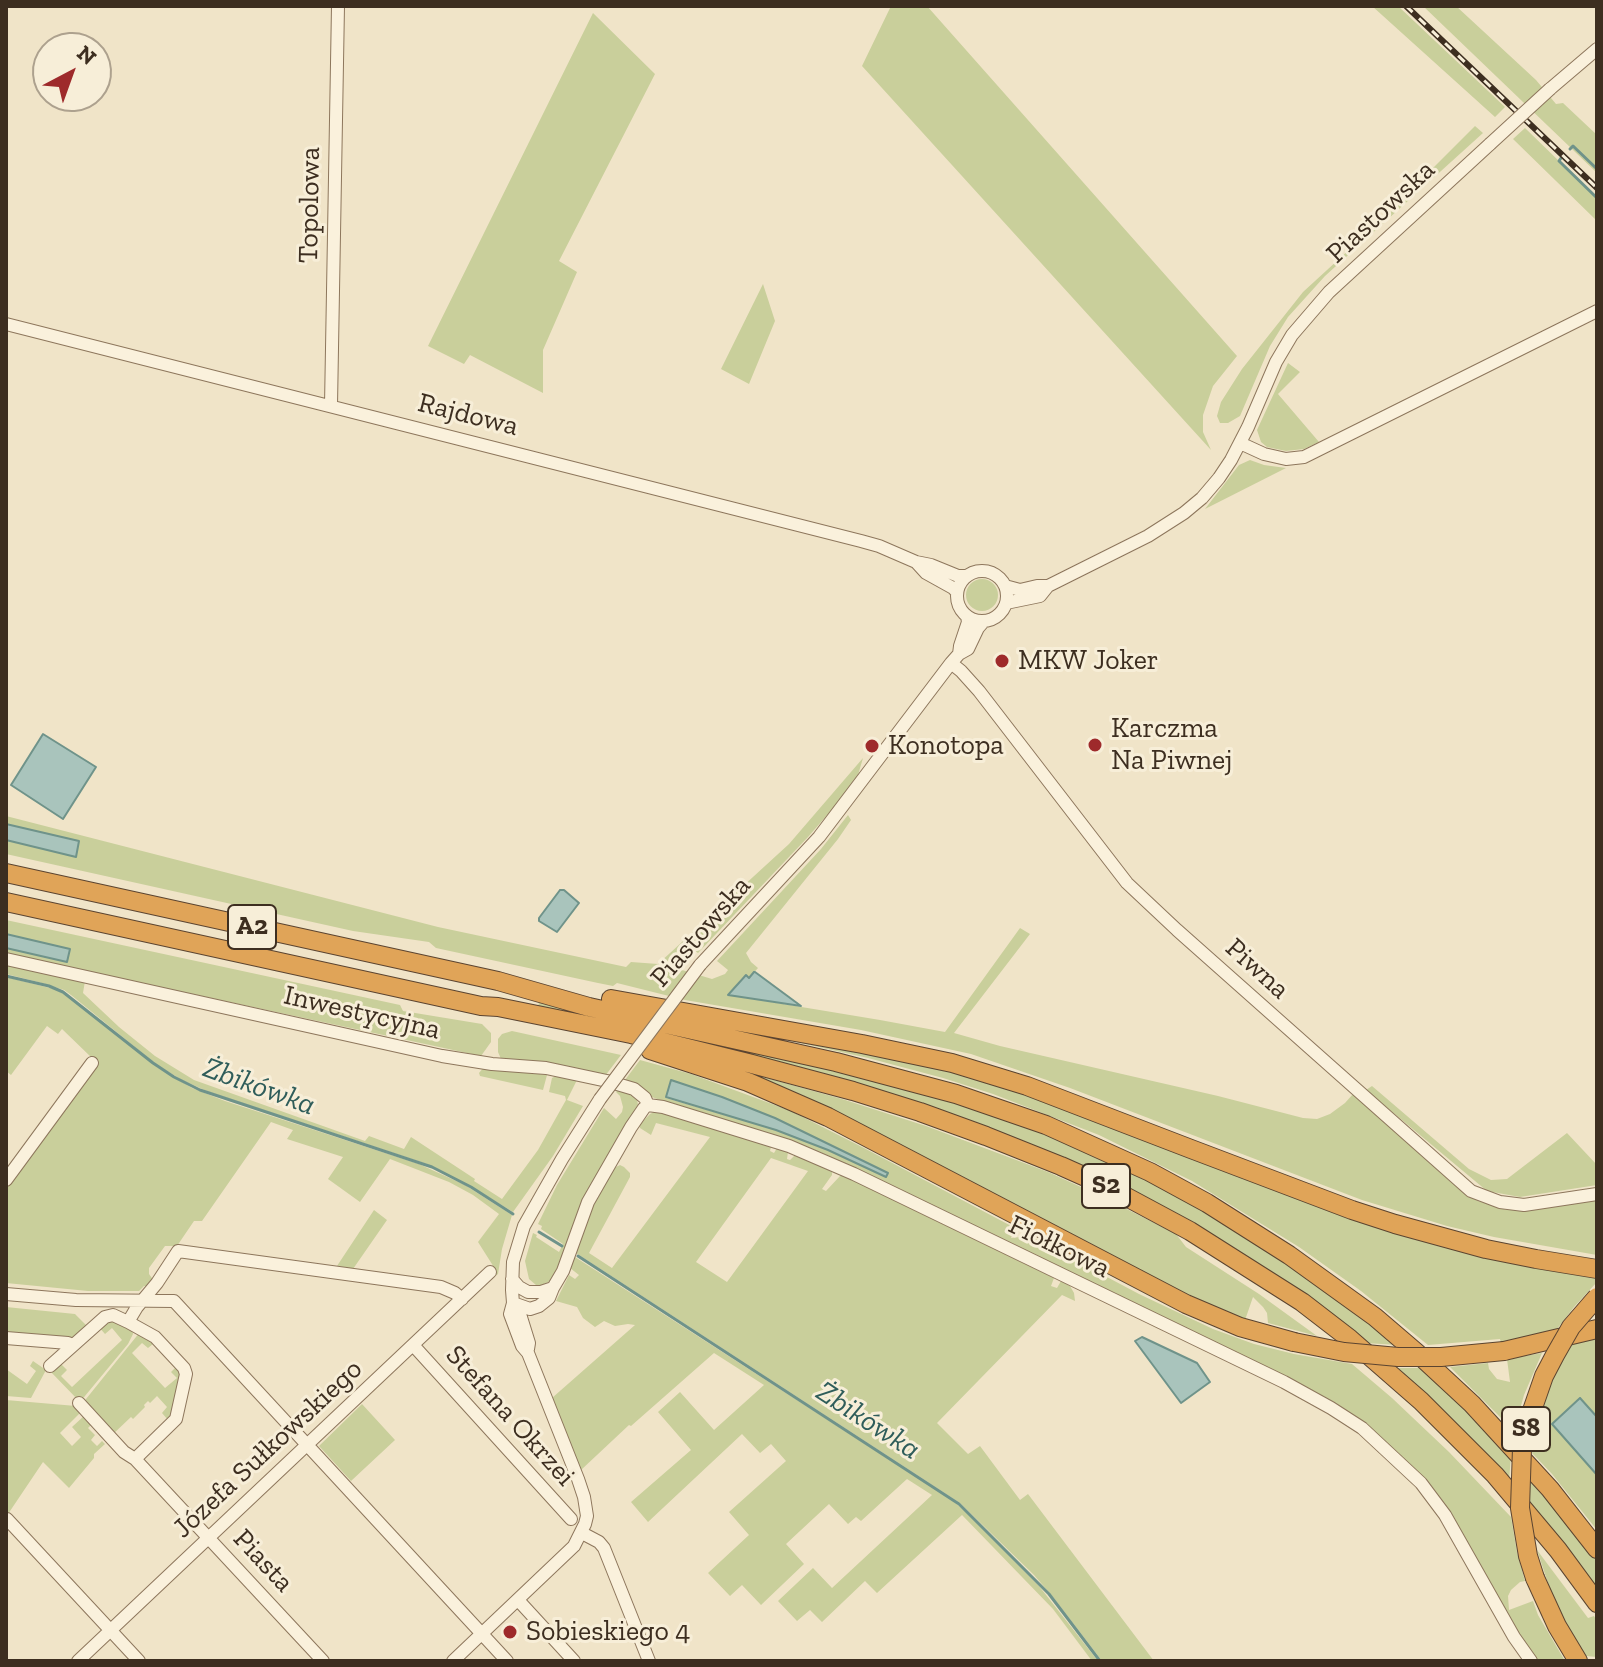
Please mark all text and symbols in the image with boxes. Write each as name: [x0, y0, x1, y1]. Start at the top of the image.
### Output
north arrow: [32, 32, 112, 112]
text: N: [72, 39, 102, 71]
street label: Topolowa: [292, 147, 328, 263]
street label: Piastowska: [1320, 153, 1442, 271]
street label: Rajdowa: [414, 386, 522, 444]
place label: MKW Joker: [1018, 644, 1159, 678]
marker: MKW Joker: [993, 652, 1011, 670]
place label: Karczma Na Piwnej: [1111, 712, 1232, 778]
place label: Konotopa: [888, 729, 1004, 763]
marker: Karczma Na Piwnej: [1086, 736, 1104, 754]
marker: Konotopa: [863, 737, 881, 755]
street label: Piastowska: [644, 870, 758, 994]
road number: A2: [228, 905, 276, 949]
street label: Piwna: [1218, 932, 1296, 1006]
street label: Inwestycyjna: [281, 979, 443, 1047]
water label: Żbikówka: [198, 1050, 320, 1124]
road number: S2: [1082, 1164, 1130, 1208]
street label: Fiołkowa: [1003, 1208, 1115, 1286]
street label: Stefana Okrzei: [438, 1339, 582, 1493]
street label: Józefa Sułkowskiego: [166, 1353, 370, 1545]
water label: Żbikówka: [809, 1374, 927, 1468]
road number: S8: [1502, 1407, 1550, 1451]
street label: Piasta: [226, 1523, 300, 1599]
place label: Sobieskiego 4: [526, 1615, 690, 1649]
marker: Sobieskiego 4: [501, 1623, 519, 1641]

